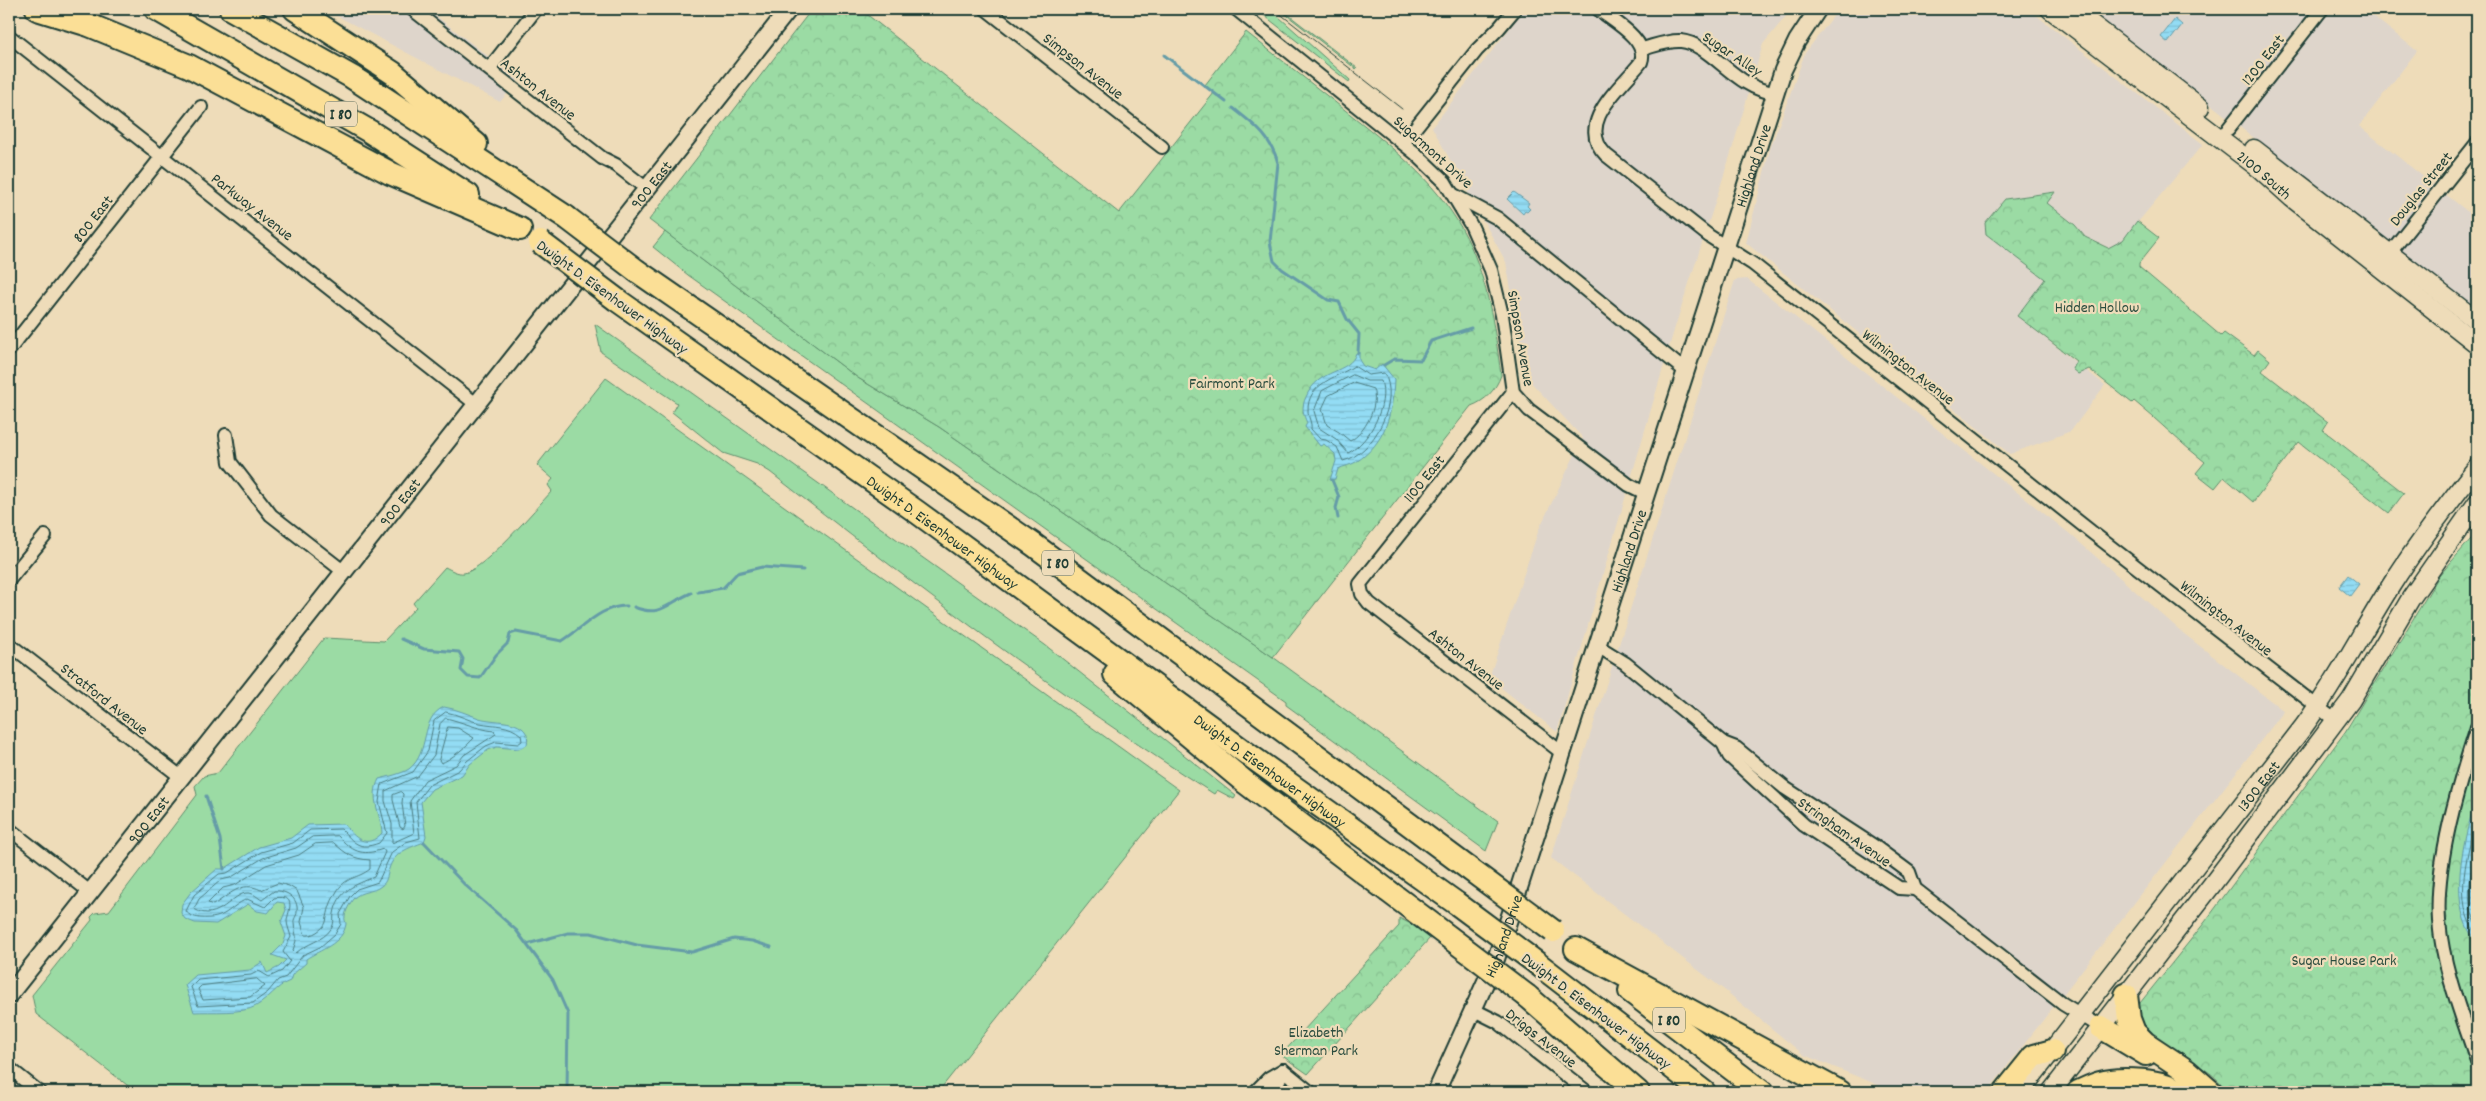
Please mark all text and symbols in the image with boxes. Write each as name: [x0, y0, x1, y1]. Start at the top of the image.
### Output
street label: Sugar Alley: [1697, 27, 1767, 84]
street label: Simpson Avenue: [1037, 28, 1128, 106]
street label: 1200 East: [2237, 30, 2291, 91]
street label: Ashton Avenue: [495, 53, 580, 127]
road number: I 80: [325, 102, 357, 126]
street label: Sugarmont Drive: [1387, 111, 1477, 195]
street label: Highland Drive: [1730, 121, 1779, 211]
street label: 2100 South: [2231, 146, 2296, 206]
street label: Douglas Street: [2385, 147, 2459, 232]
street label: 900 East: [626, 156, 679, 215]
street label: Parkway Avenue: [205, 168, 298, 248]
street label: 800 East: [68, 191, 120, 248]
street label: Dwight D. Eisenhower Highway: [531, 235, 693, 361]
street label: Simpson Avenue: [1500, 289, 1539, 388]
park label: Hidden Hollow: [2055, 297, 2139, 320]
street label: Wilmington Avenue: [1856, 324, 1959, 412]
park label: Fairmont Park: [1189, 373, 1275, 396]
street label: 1100 East: [1399, 451, 1451, 508]
street label: Dwight D. Eisenhower Highway: [861, 471, 1023, 597]
street label: 900 East: [375, 474, 428, 532]
street label: Highland Drive: [1606, 507, 1654, 596]
road number: I 80: [1042, 550, 1074, 576]
street label: Wilmington Avenue: [2174, 575, 2277, 663]
street label: Ashton Avenue: [1423, 623, 1508, 697]
street label: Stratford Avenue: [55, 658, 152, 742]
street label: Dwight D. Eisenhower Highway: [1188, 709, 1350, 835]
street label: 1300 East: [2233, 756, 2287, 817]
street label: 900 East: [124, 792, 176, 850]
street label: Stringham Avenue: [1792, 792, 1895, 874]
street label: Highland Drive: [1480, 892, 1530, 982]
street label: Dwight D. Eisenhower Highway: [1516, 948, 1676, 1076]
park label: Sugar House Park: [2292, 950, 2396, 973]
street label: Driggs Avenue: [1500, 1004, 1581, 1074]
road number: I 80: [1653, 1008, 1685, 1032]
park label: Elizabeth Sherman Park: [1274, 1022, 1358, 1063]

